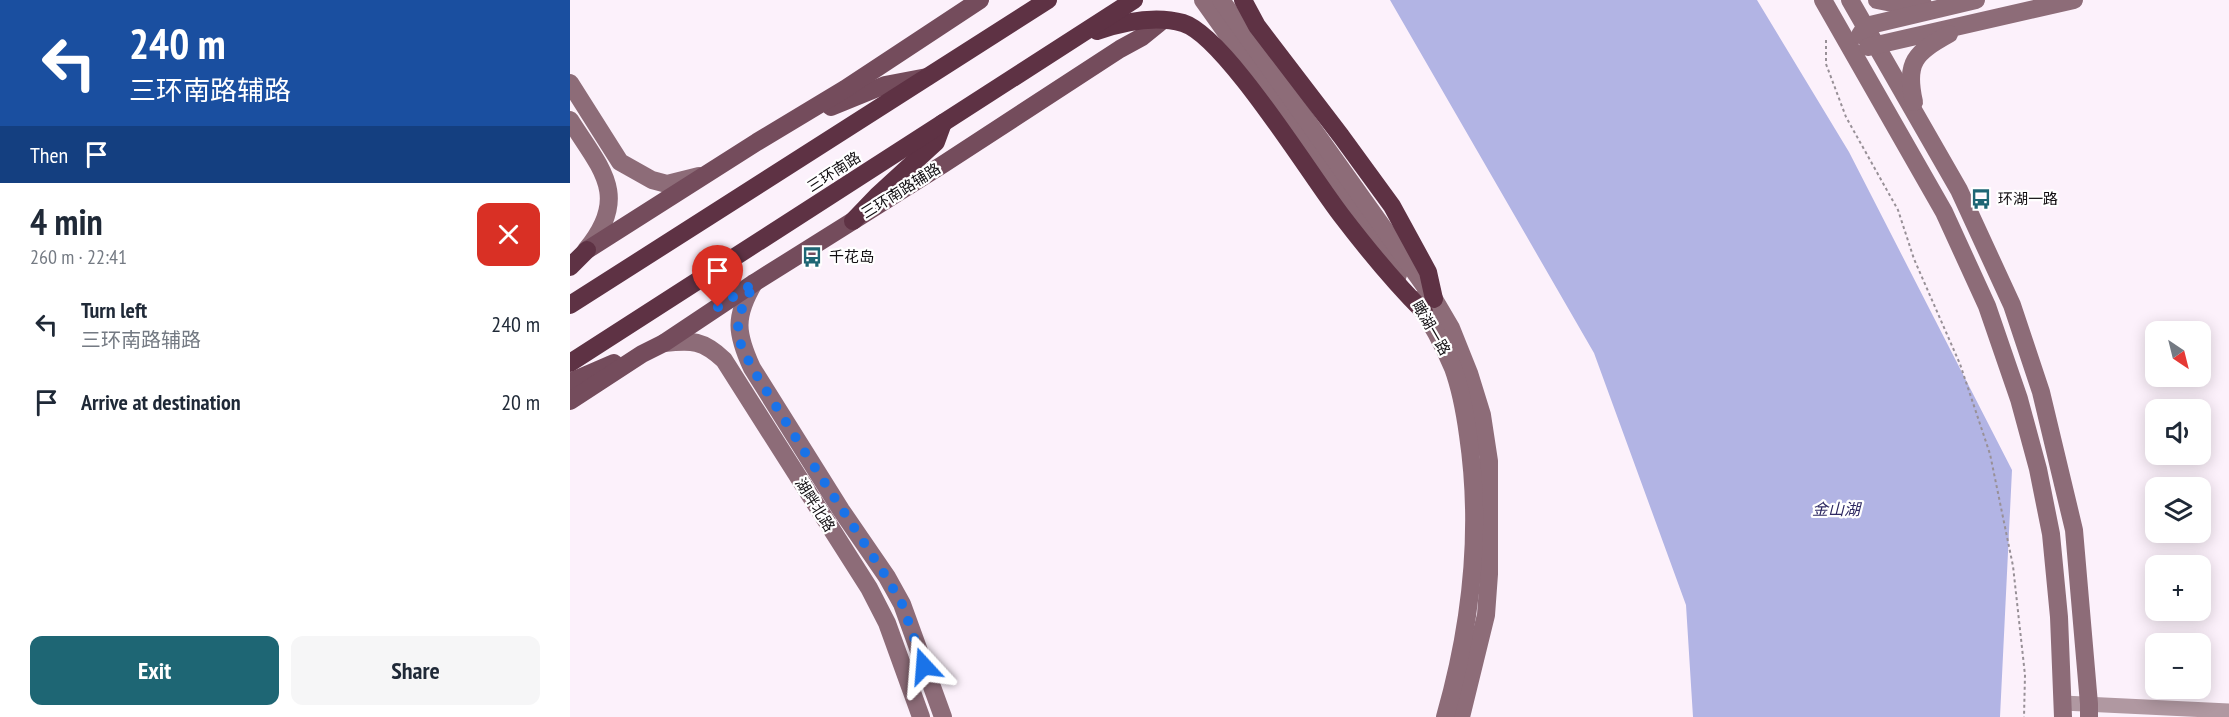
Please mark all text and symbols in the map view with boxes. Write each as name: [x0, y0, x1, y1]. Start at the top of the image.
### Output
text: 240 m: [129, 16, 226, 71]
icon: left: [30, 24, 108, 102]
text: 三环南路辅路: [129, 73, 291, 107]
icon: arrive: [80, 138, 113, 171]
text: Then: [30, 141, 68, 169]
street label: 三环南路: [803, 147, 864, 196]
street label: 三环南路辅路: [858, 159, 944, 222]
bus stop icon: 环湖一路: [1969, 187, 1993, 211]
place label: 环湖一路: [1998, 189, 2058, 208]
text: 4 min: [30, 198, 103, 245]
button: close: [477, 203, 540, 266]
text: 260 m · 22:41: [30, 244, 127, 270]
pin: [692, 245, 743, 307]
bus stop icon: 千花岛: [800, 245, 824, 269]
place label: 千花岛: [829, 247, 874, 266]
icon: arrive: [701, 254, 734, 287]
text: Turn left: [81, 296, 147, 324]
street label: 瞰湖一路: [1408, 297, 1455, 358]
icon: left: [30, 308, 63, 341]
text: 240 m: [491, 310, 540, 338]
north arrow: [2145, 321, 2211, 387]
map controls: [2145, 321, 2211, 699]
text: 三环南路辅路: [81, 327, 201, 353]
icon: arrive: [30, 386, 63, 419]
text: Arrive at destination: [81, 388, 241, 416]
text: 20 m: [501, 388, 540, 416]
button: sound: [2145, 399, 2211, 465]
street label: 湖畔北路: [791, 474, 839, 535]
button: layers: [2145, 477, 2211, 543]
water label: 金山湖: [1812, 499, 1863, 519]
button: +: [2145, 555, 2211, 621]
button: −: [2145, 633, 2211, 699]
position arrow: [892, 634, 956, 698]
button: Exit: [30, 636, 279, 705]
button: Share: [291, 636, 540, 705]

